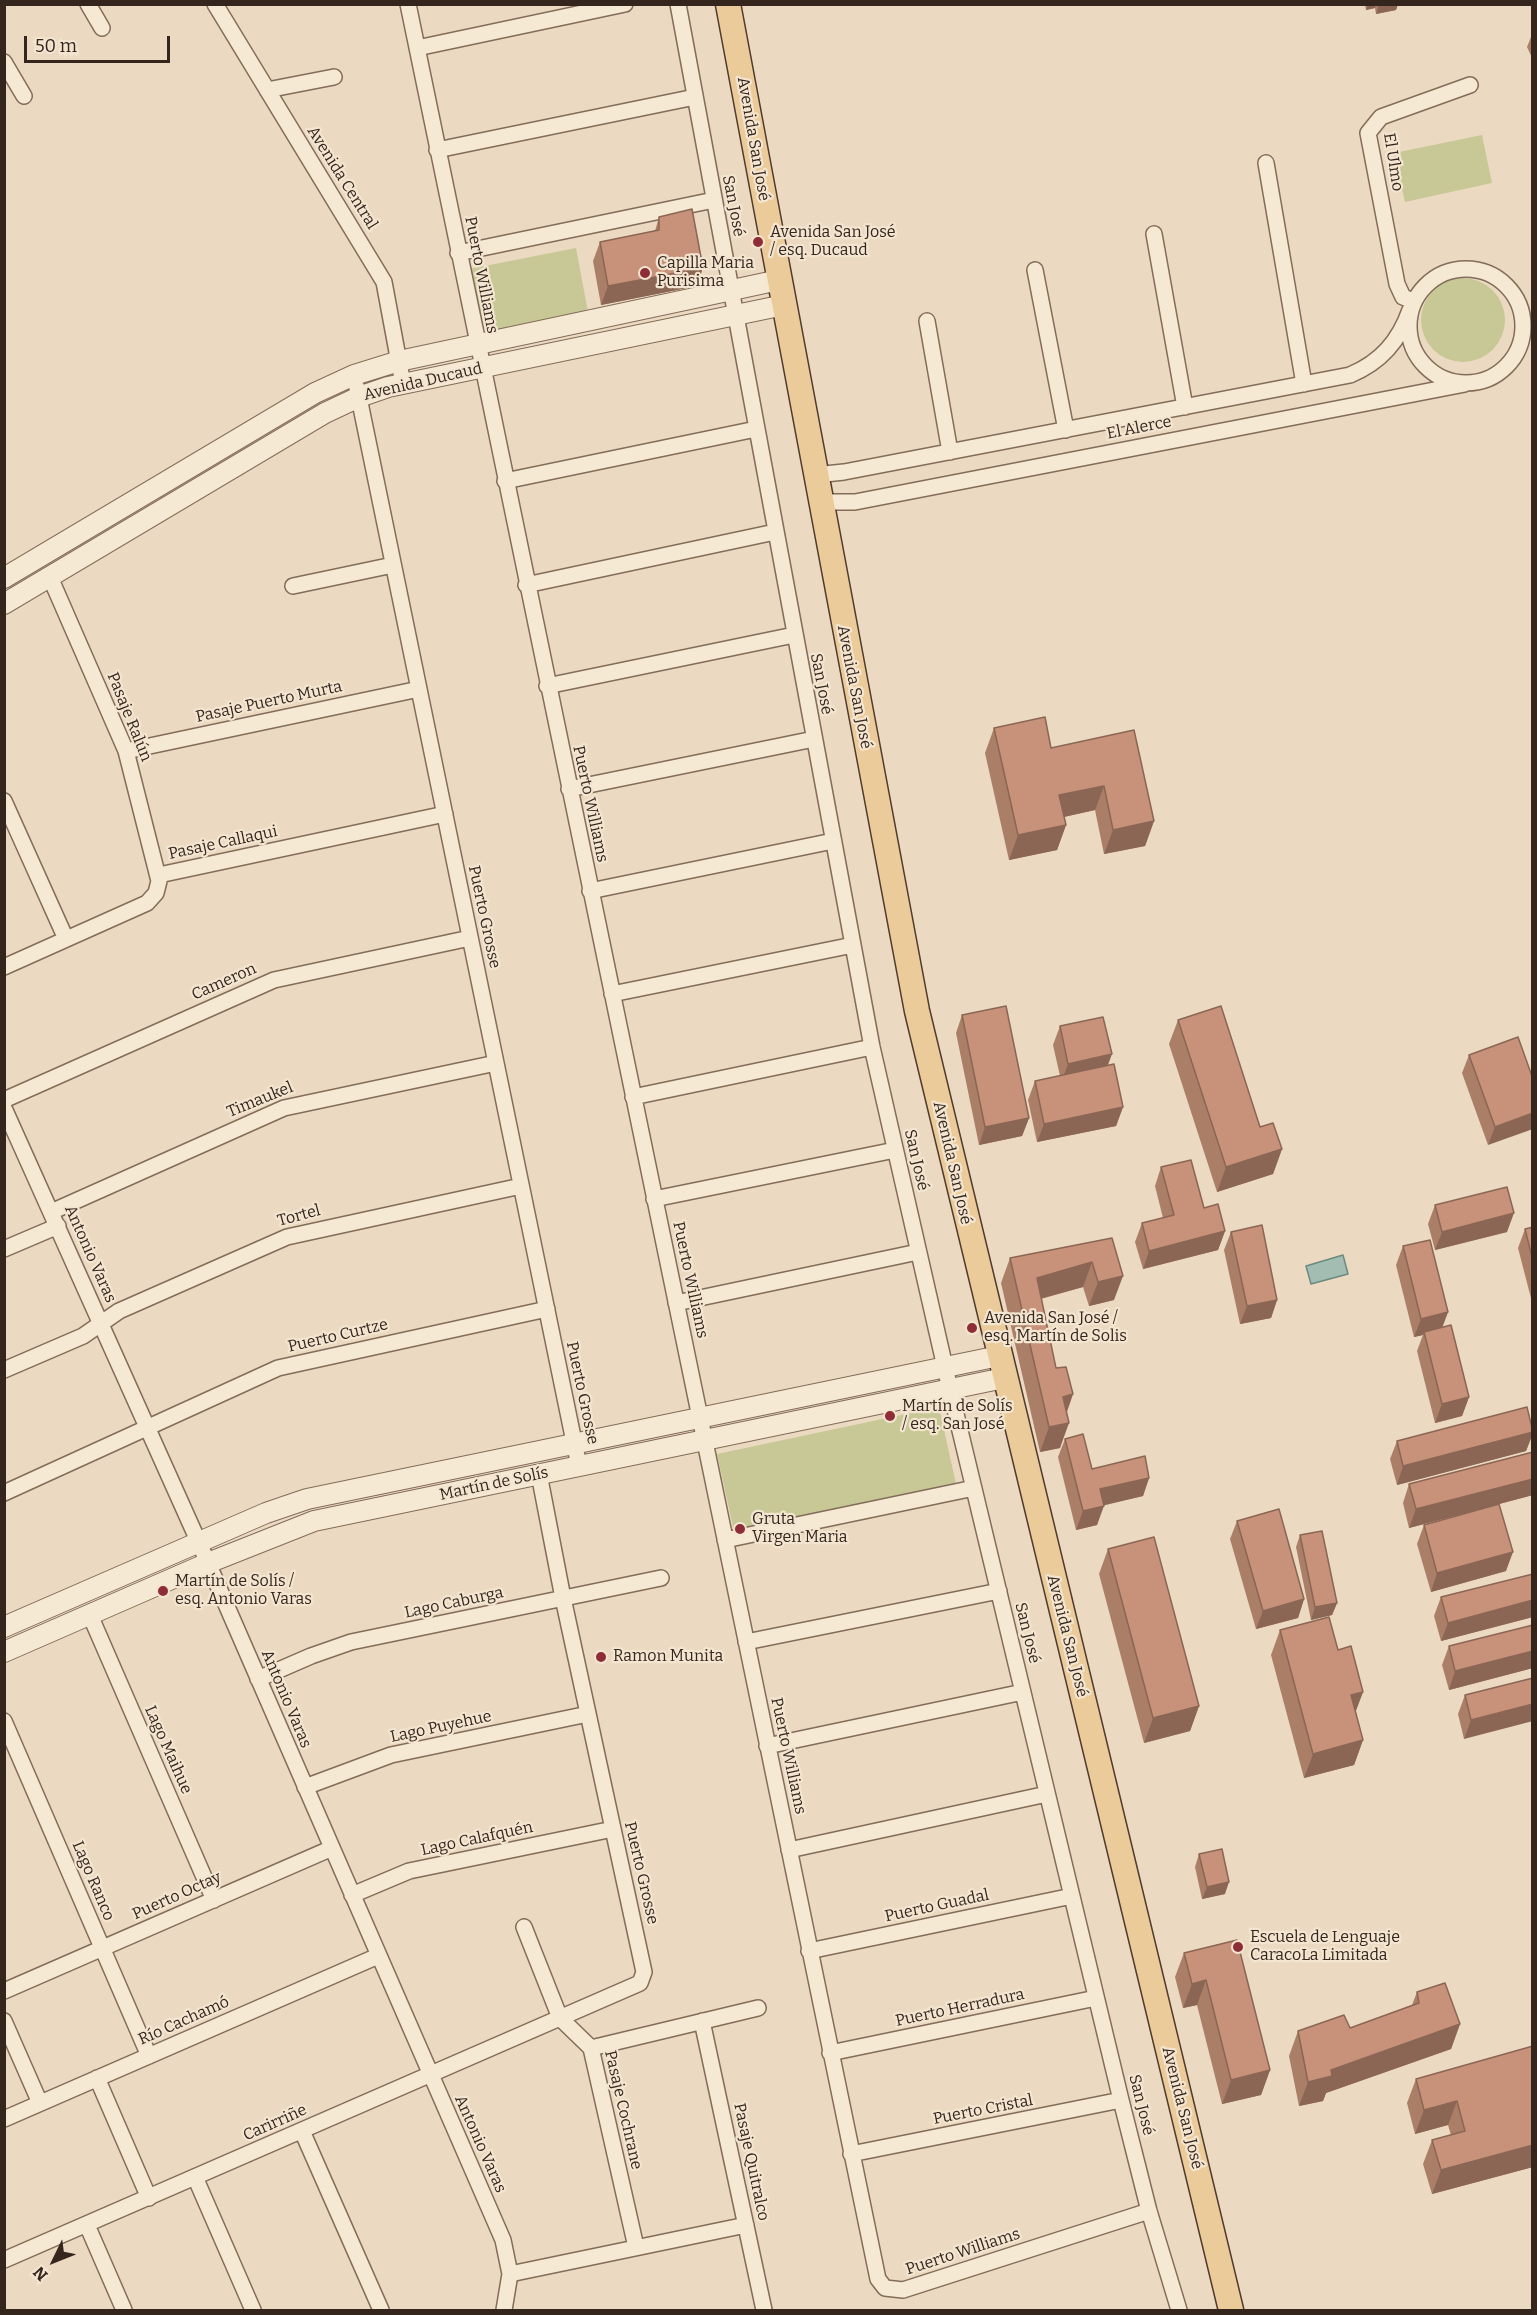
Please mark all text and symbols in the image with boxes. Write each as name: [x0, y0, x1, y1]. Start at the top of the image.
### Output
scale bar: [27, 24, 172, 62]
text: 50 m: [35, 35, 77, 57]
street label: Avenida San José: [733, 75, 773, 203]
street label: Avenida Central: [303, 123, 381, 233]
street label: El Ulmo: [1379, 131, 1407, 193]
street label: San José: [718, 174, 748, 238]
street label: Puerto Williams: [460, 215, 502, 335]
place label: Avenida San José / esq. Ducaud: [770, 223, 896, 261]
marker: Avenida San José / esq. Ducaud: [751, 235, 765, 249]
place label: Capilla Maria Purisima: [657, 254, 754, 292]
marker: Capilla Maria Purisima: [638, 266, 652, 280]
street label: Avenida Ducaud: [362, 359, 484, 405]
street label: El Alerce: [1105, 412, 1173, 444]
street label: Avenida San José: [833, 624, 875, 750]
street label: San José: [806, 652, 836, 716]
street label: Pasaje Ralún: [102, 670, 156, 764]
street label: Pasaje Puerto Murta: [194, 677, 344, 727]
street label: Puerto Williams: [568, 744, 612, 864]
street label: Pasaje Callaqui: [167, 822, 279, 864]
street label: Puerto Grosse: [464, 864, 504, 970]
street label: Cameron: [189, 959, 259, 1005]
street label: Timaukel: [224, 1078, 296, 1122]
street label: Avenida San José: [929, 1100, 975, 1226]
street label: San José: [900, 1128, 932, 1192]
street label: Tortel: [275, 1201, 323, 1231]
street label: Antonio Varas: [60, 1202, 120, 1306]
street label: Puerto Williams: [668, 1220, 712, 1340]
place label: Avenida San José / esq. Martín de Solis: [984, 1309, 1127, 1347]
street label: Puerto Curtze: [286, 1315, 390, 1357]
marker: Avenida San José / esq. Martín de Solis: [965, 1321, 979, 1335]
street label: Puerto Grosse: [562, 1340, 602, 1446]
place label: Martín de Solís / esq. San José: [902, 1397, 1013, 1435]
marker: Martín de Solís / esq. San José: [883, 1409, 897, 1423]
street label: Martín de Solís: [438, 1463, 550, 1505]
place label: Gruta Virgen Maria: [752, 1510, 848, 1548]
marker: Gruta Virgen Maria: [733, 1522, 747, 1536]
place label: Martín de Solís / esq. Antonio Varas: [175, 1572, 312, 1610]
street label: Avenida San José: [1042, 1573, 1092, 1699]
street label: Lago Caburga: [403, 1583, 505, 1623]
marker: Martín de Solís / esq. Antonio Varas: [156, 1584, 170, 1598]
street label: San José: [1010, 1601, 1044, 1665]
street label: Antonio Varas: [257, 1647, 315, 1751]
place label: Ramon Munita: [613, 1647, 723, 1667]
marker: Ramon Munita: [594, 1650, 608, 1664]
street label: Puerto Williams: [766, 1696, 810, 1816]
street label: Lago Maihue: [140, 1703, 196, 1797]
street label: Lago Puyehue: [389, 1707, 493, 1747]
street label: Lago Calafquén: [419, 1818, 535, 1860]
street label: Puerto Grosse: [620, 1820, 662, 1926]
street label: Lago Ranco: [68, 1838, 118, 1924]
street label: Puerto Octay: [130, 1868, 224, 1924]
street label: Puerto Guadal: [883, 1886, 991, 1926]
place label: Escuela de Lenguaje CaracoLa Limitada: [1250, 1928, 1400, 1966]
marker: Escuela de Lenguaje CaracoLa Limitada: [1231, 1940, 1245, 1954]
street label: Puerto Herradura: [894, 1985, 1026, 2031]
street label: Río Cachamó: [136, 1992, 232, 2050]
street label: Avenida San José: [1157, 2045, 1207, 2171]
street label: Pasaje Cochrane: [600, 2049, 646, 2171]
street label: San José: [1124, 2073, 1158, 2137]
street label: Puerto Cristal: [932, 2091, 1034, 2129]
street label: Antonio Varas: [450, 2092, 510, 2196]
street label: Carirriñe: [240, 2100, 310, 2146]
street label: Pasaje Quitralco: [729, 2101, 773, 2223]
street label: Puerto Williams: [903, 2224, 1023, 2280]
north arrow: [24, 2231, 84, 2291]
text: N: [29, 2263, 52, 2285]

